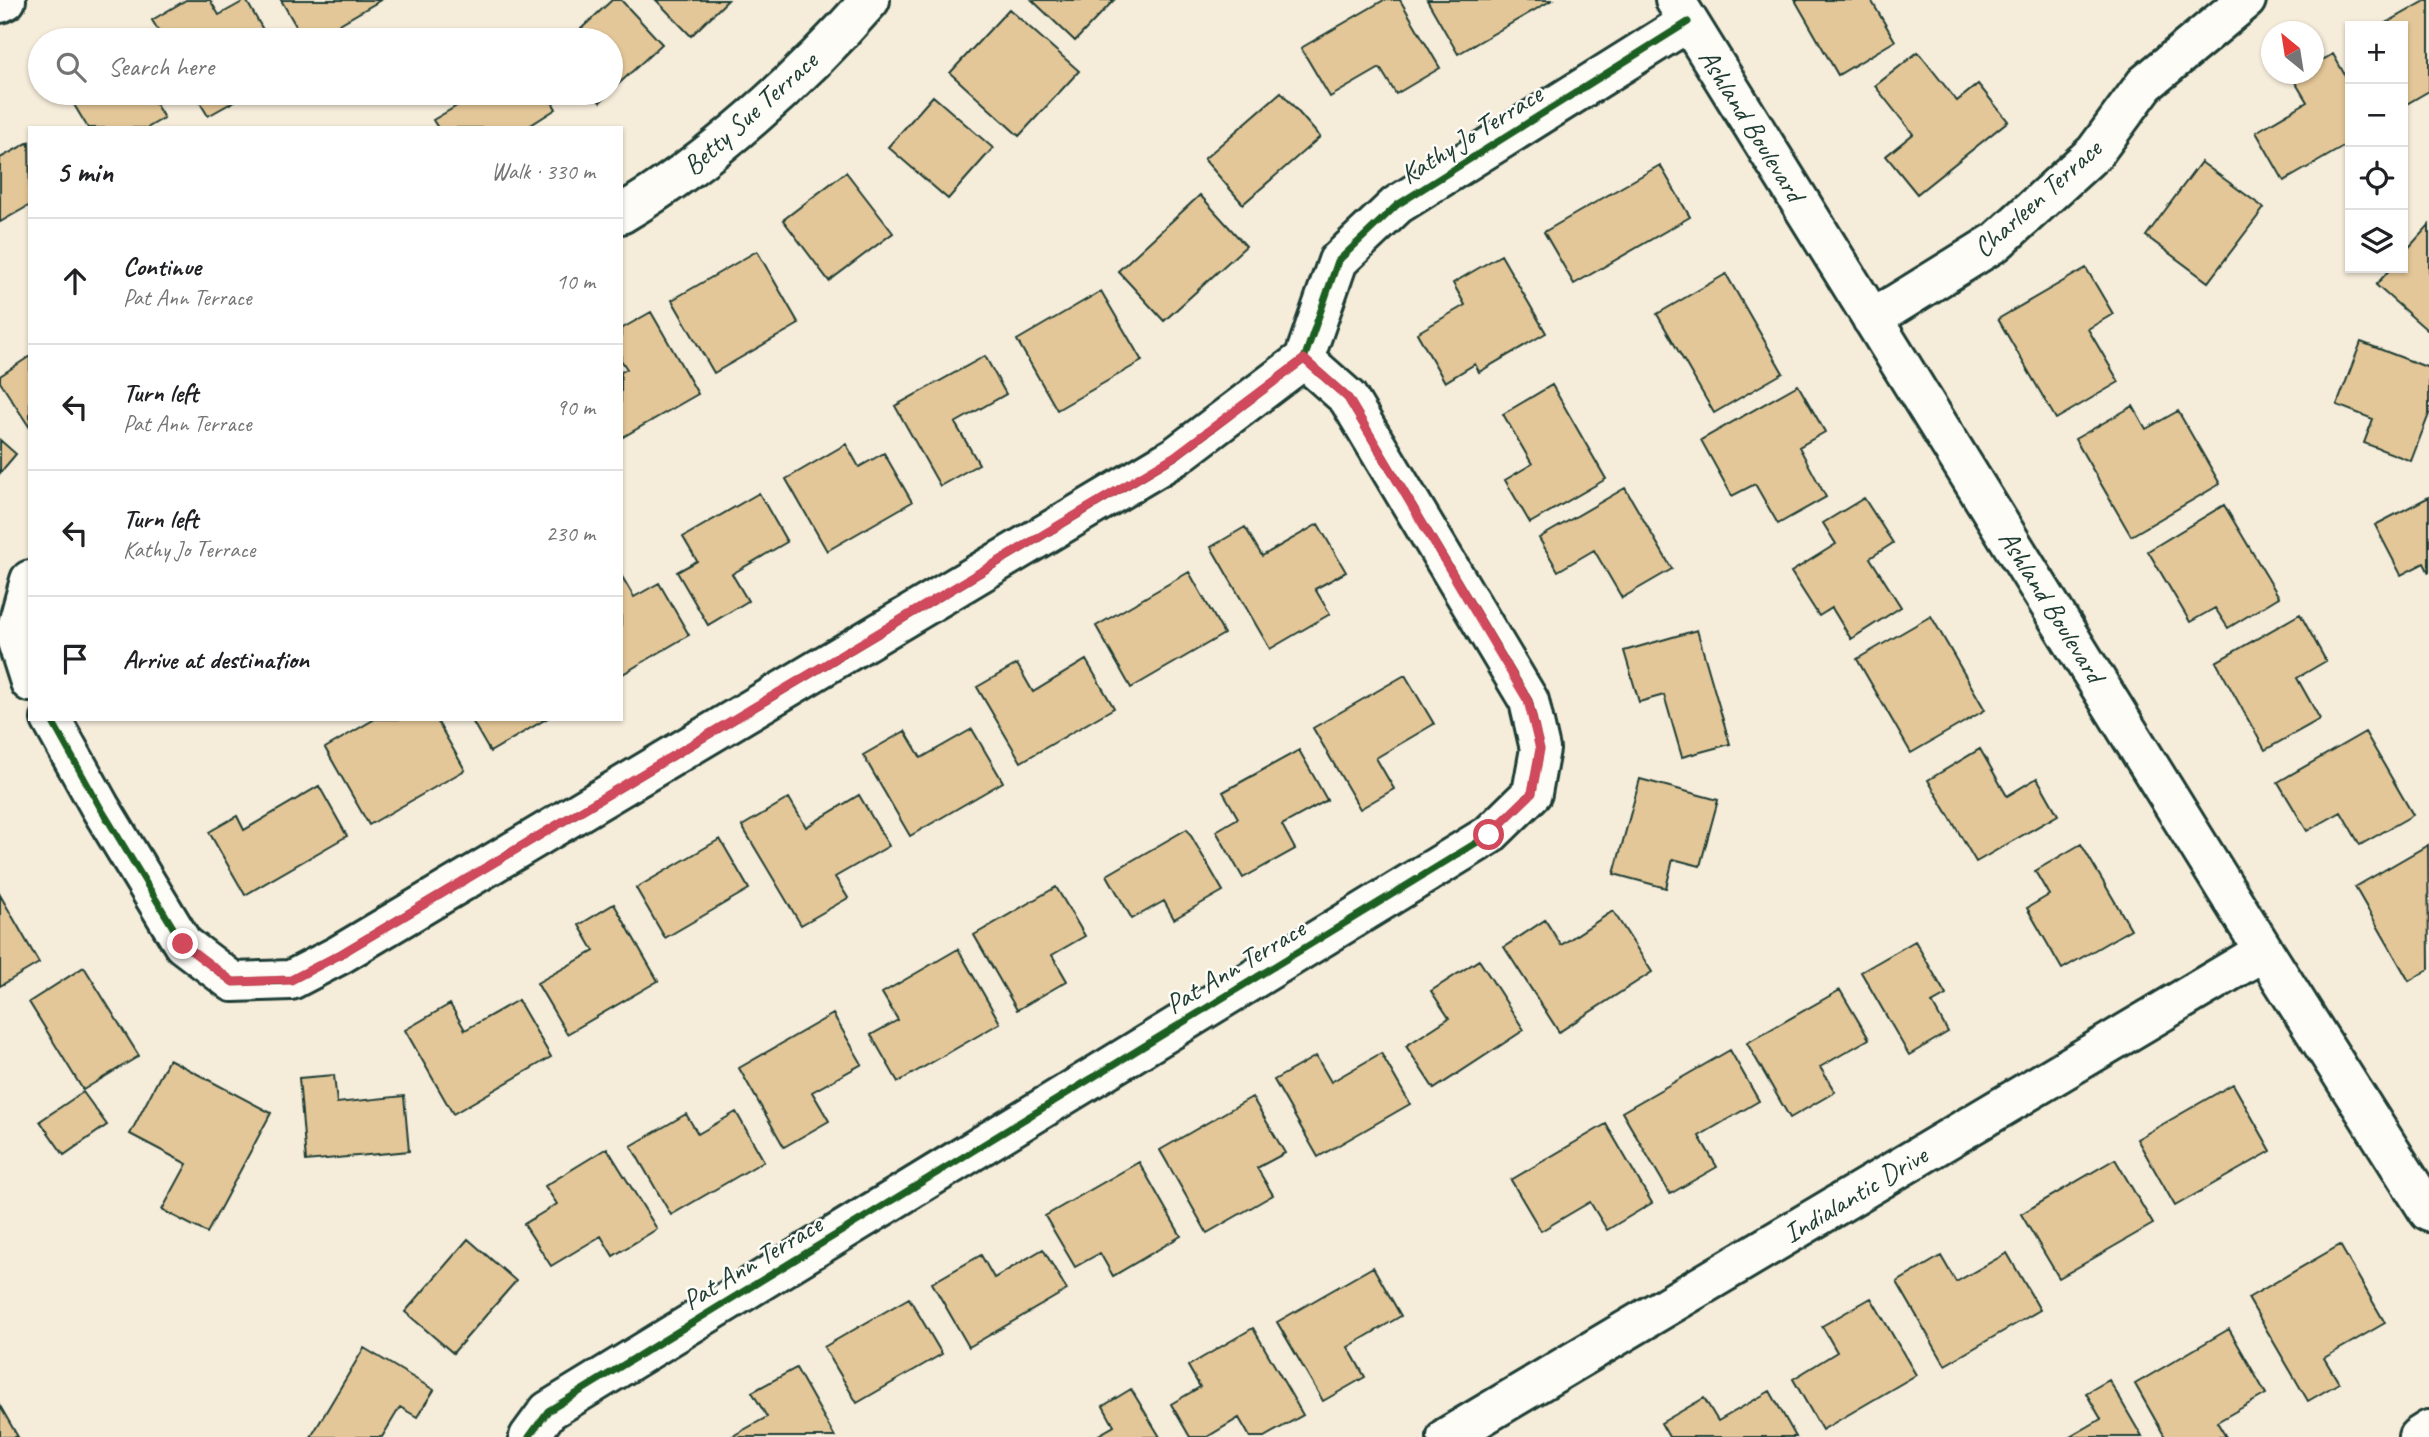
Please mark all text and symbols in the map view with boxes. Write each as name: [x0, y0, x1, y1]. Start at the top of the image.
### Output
north arrow: [2261, 21, 2324, 84]
map controls: [2345, 21, 2408, 273]
button: +: [2345, 21, 2408, 84]
search box: [28, 28, 623, 105]
street label: Betty Sue Terrace: [675, 42, 826, 183]
street label: Ashland Boulevard: [1691, 42, 1815, 211]
icon: search: [52, 48, 90, 86]
text: Search here: [108, 50, 214, 83]
street label: Kathy Jo Terrace: [1393, 75, 1550, 192]
button: −: [2345, 84, 2408, 147]
street label: Charleen Terrace: [1966, 130, 2110, 265]
button: locate: [2345, 147, 2408, 210]
text: 5 min: [56, 153, 113, 191]
text: Walk · 330 m: [491, 157, 595, 186]
button: layers: [2345, 210, 2408, 273]
text: Continue: [123, 250, 201, 283]
icon: ahead: [56, 262, 94, 300]
text: 10 m: [556, 267, 595, 296]
text: Pat Ann Terrace: [123, 283, 252, 312]
text: Turn left: [123, 376, 198, 409]
icon: left: [56, 388, 94, 426]
text: 90 m: [556, 393, 595, 422]
text: Pat Ann Terrace: [123, 409, 252, 438]
text: Turn left: [123, 502, 198, 535]
icon: left: [56, 514, 94, 552]
text: 230 m: [546, 519, 595, 548]
street label: Ashland Boulevard: [1991, 523, 2115, 692]
text: Kathy Jo Terrace: [123, 535, 255, 564]
icon: arrive: [56, 640, 94, 678]
text: Arrive at destination: [123, 643, 309, 676]
route start: [1473, 819, 1504, 850]
street label: Pat Ann Terrace: [1159, 910, 1313, 1021]
route end: [167, 928, 198, 959]
street label: Indialantic Drive: [1777, 1136, 1935, 1251]
street label: Pat Ann Terrace: [676, 1206, 830, 1317]

